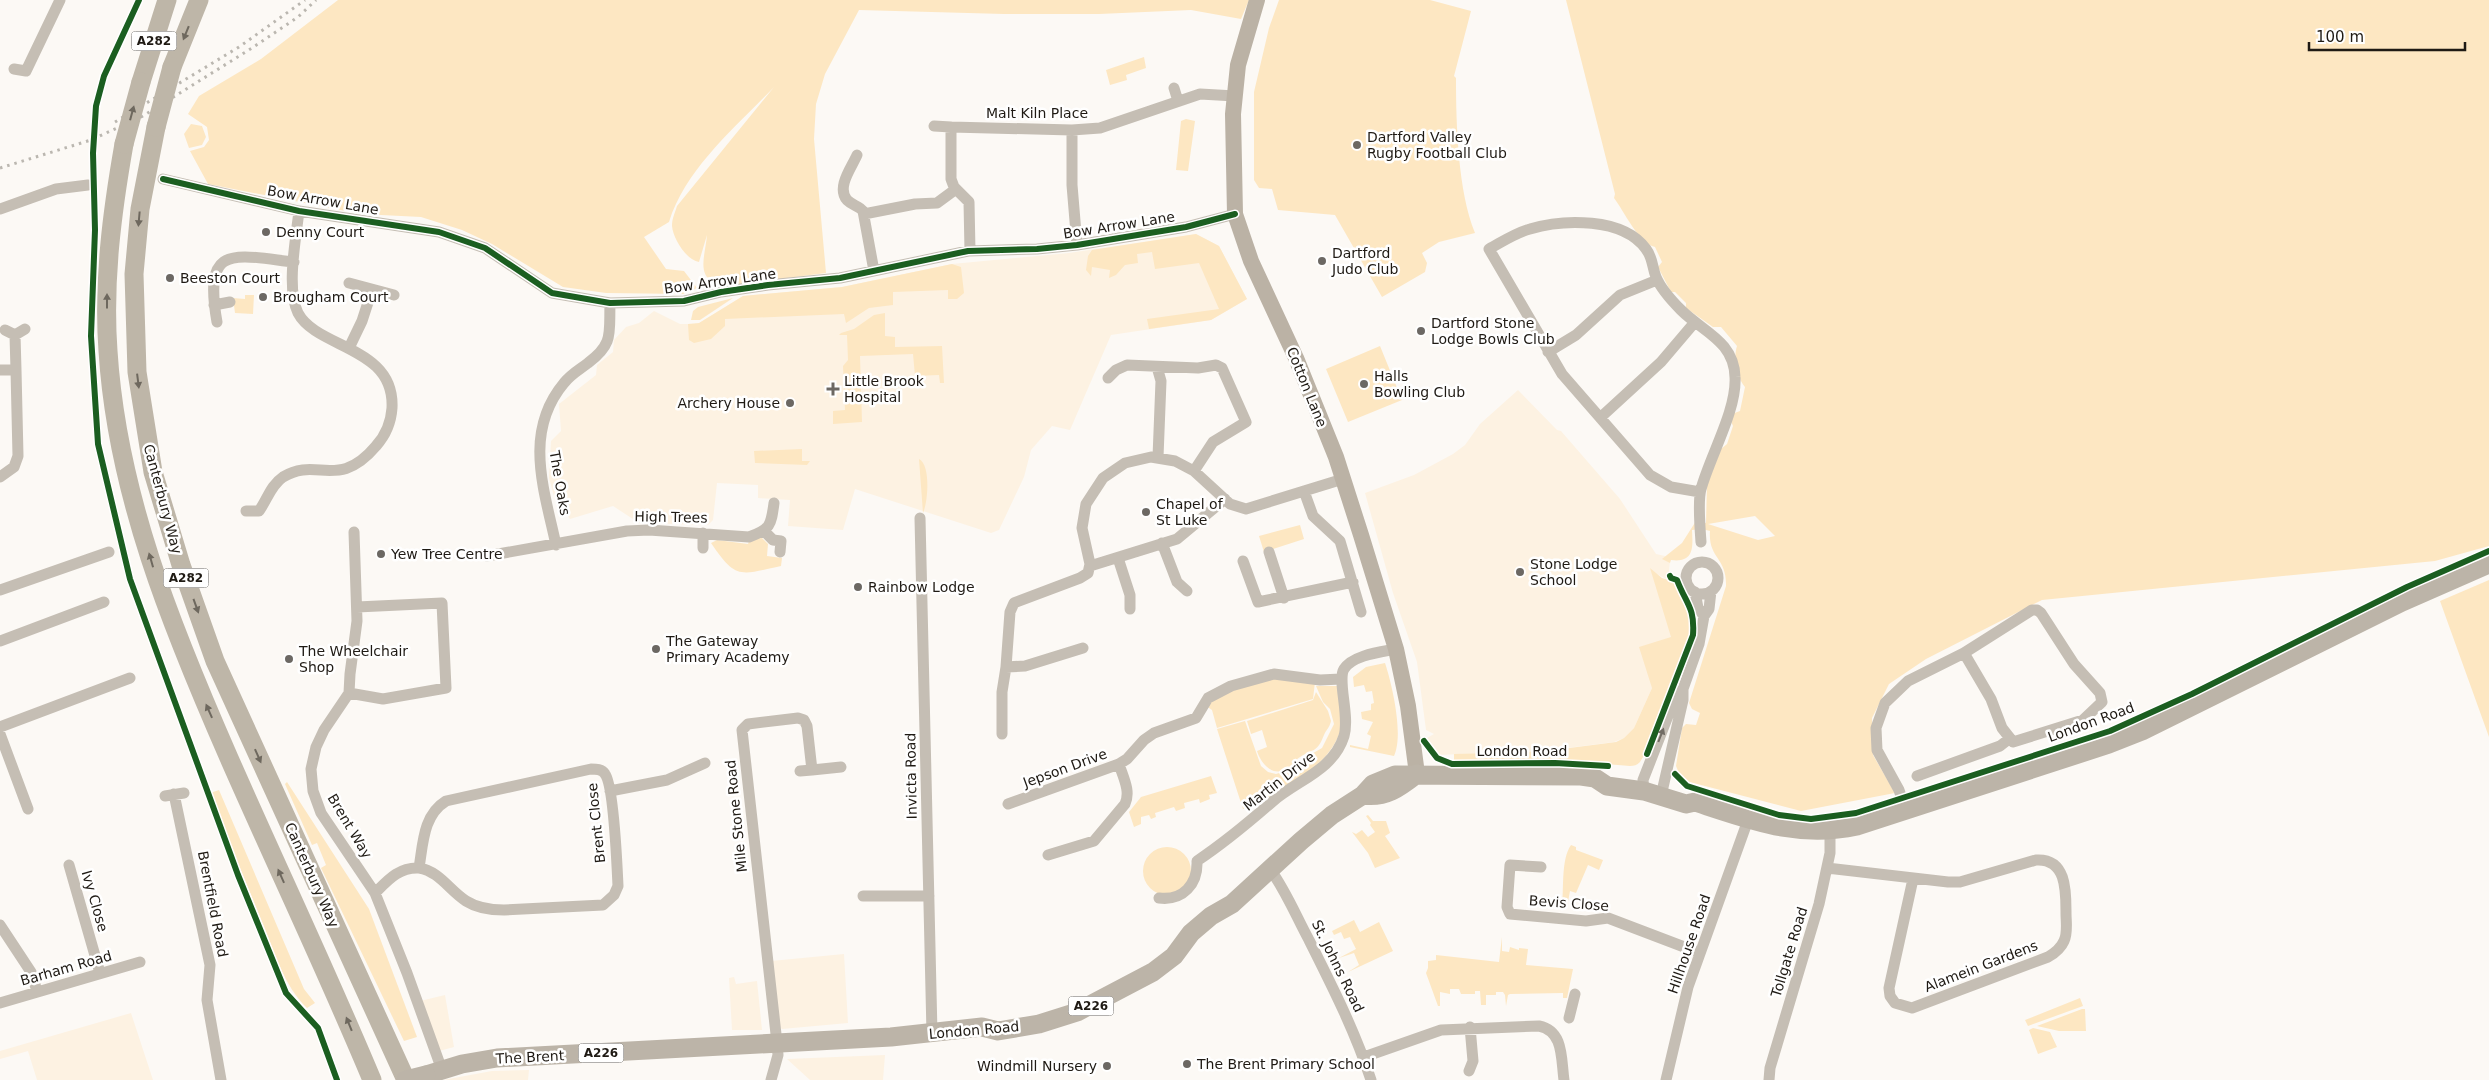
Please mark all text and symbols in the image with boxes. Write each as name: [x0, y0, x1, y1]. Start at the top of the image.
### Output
scale bar: [2309, 20, 2465, 52]
one-way arrow: [182, 26, 189, 41]
text: 100 m: [2316, 28, 2364, 46]
road number: A282: [132, 31, 176, 50]
one-way arrow: [129, 105, 137, 120]
street label: Malt Kiln Place: [986, 105, 1088, 121]
place label: Dartford Valley Rugby Football Club: [1367, 129, 1507, 161]
marker: Dartford Valley Rugby Football Club: [1351, 139, 1363, 151]
street label: Bow Arrow Lane: [266, 182, 380, 218]
street label: Bow Arrow Lane: [1062, 208, 1176, 242]
one-way arrow: [135, 212, 143, 228]
place label: Denny Court: [276, 224, 365, 240]
marker: Denny Court: [260, 226, 272, 238]
place label: Dartford Judo Club: [1331, 245, 1398, 277]
marker: Dartford Judo Club: [1316, 255, 1328, 267]
street label: Bow Arrow Lane: [663, 265, 777, 297]
place label: Beeston Court: [180, 270, 280, 286]
marker: Beeston Court: [164, 272, 176, 284]
place label: Brougham Court: [273, 289, 389, 305]
marker: Brougham Court: [257, 291, 269, 303]
one-way arrow: [103, 292, 111, 308]
place label: Dartford Stone Lodge Bowls Club: [1431, 315, 1555, 347]
marker: Dartford Stone Lodge Bowls Club: [1415, 325, 1427, 337]
street label: Cotton Lane: [1284, 345, 1330, 429]
place label: Halls Bowling Club: [1374, 368, 1465, 400]
place label: Little Brook Hospital: [844, 373, 925, 405]
one-way arrow: [134, 374, 142, 390]
marker: Halls Bowling Club: [1358, 378, 1370, 390]
marker: Little Brook Hospital: [826, 382, 840, 396]
place label: Archery House: [677, 395, 780, 411]
marker: Archery House: [784, 397, 796, 409]
street label: Canterbury Way: [141, 442, 185, 556]
street label: The Oaks: [546, 448, 574, 517]
place label: Chapel of St Luke: [1156, 496, 1224, 528]
marker: Chapel of St Luke: [1140, 506, 1152, 518]
street label: High Trees: [634, 508, 708, 526]
place label: Yew Tree Centre: [390, 546, 503, 562]
marker: Yew Tree Centre: [375, 548, 387, 560]
one-way arrow: [146, 552, 154, 567]
place label: Stone Lodge School: [1530, 556, 1617, 588]
marker: Stone Lodge School: [1514, 566, 1526, 578]
road number: A282: [164, 568, 208, 588]
place label: Rainbow Lodge: [868, 579, 975, 595]
marker: Rainbow Lodge: [852, 581, 864, 593]
one-way arrow: [192, 599, 200, 614]
place label: The Gateway Primary Academy: [665, 633, 790, 665]
place label: The Wheelchair Shop: [298, 643, 408, 675]
marker: The Gateway Primary Academy: [650, 643, 662, 655]
marker: The Wheelchair Shop: [283, 653, 295, 665]
street label: London Road: [2046, 699, 2136, 745]
one-way arrow: [204, 704, 212, 718]
one-way arrow: [1658, 728, 1666, 742]
street label: Invicta Road: [902, 733, 920, 819]
street label: London Road: [1477, 743, 1567, 759]
street label: Jepson Drive: [1020, 745, 1109, 791]
street label: Martin Drive: [1240, 748, 1318, 814]
one-way arrow: [254, 749, 262, 763]
street label: Mile Stone Road: [722, 759, 750, 873]
street label: Brent Close: [584, 782, 608, 864]
street label: Brent Way: [325, 791, 375, 861]
street label: Canterbury Way: [282, 820, 342, 930]
street label: Brentfield Road: [195, 850, 231, 958]
street label: Ivy Close: [79, 868, 111, 934]
one-way arrow: [277, 869, 285, 883]
street label: Bevis Close: [1528, 892, 1610, 914]
street label: Hillhouse Road: [1665, 892, 1713, 996]
street label: Tollgate Road: [1767, 905, 1810, 1000]
street label: St. Johns Road: [1309, 917, 1367, 1015]
street label: Alamein Gardens: [1922, 937, 2040, 995]
street label: Barham Road: [18, 947, 114, 989]
road number: A226: [1068, 996, 1114, 1016]
one-way arrow: [345, 1016, 353, 1031]
street label: London Road: [928, 1018, 1020, 1042]
road number: A226: [578, 1044, 624, 1062]
street label: The Brent: [494, 1047, 565, 1067]
place label: The Brent Primary School: [1196, 1056, 1375, 1072]
place label: Windmill Nursery: [977, 1058, 1097, 1074]
marker: The Brent Primary School: [1181, 1058, 1193, 1070]
marker: Windmill Nursery: [1101, 1060, 1113, 1072]

